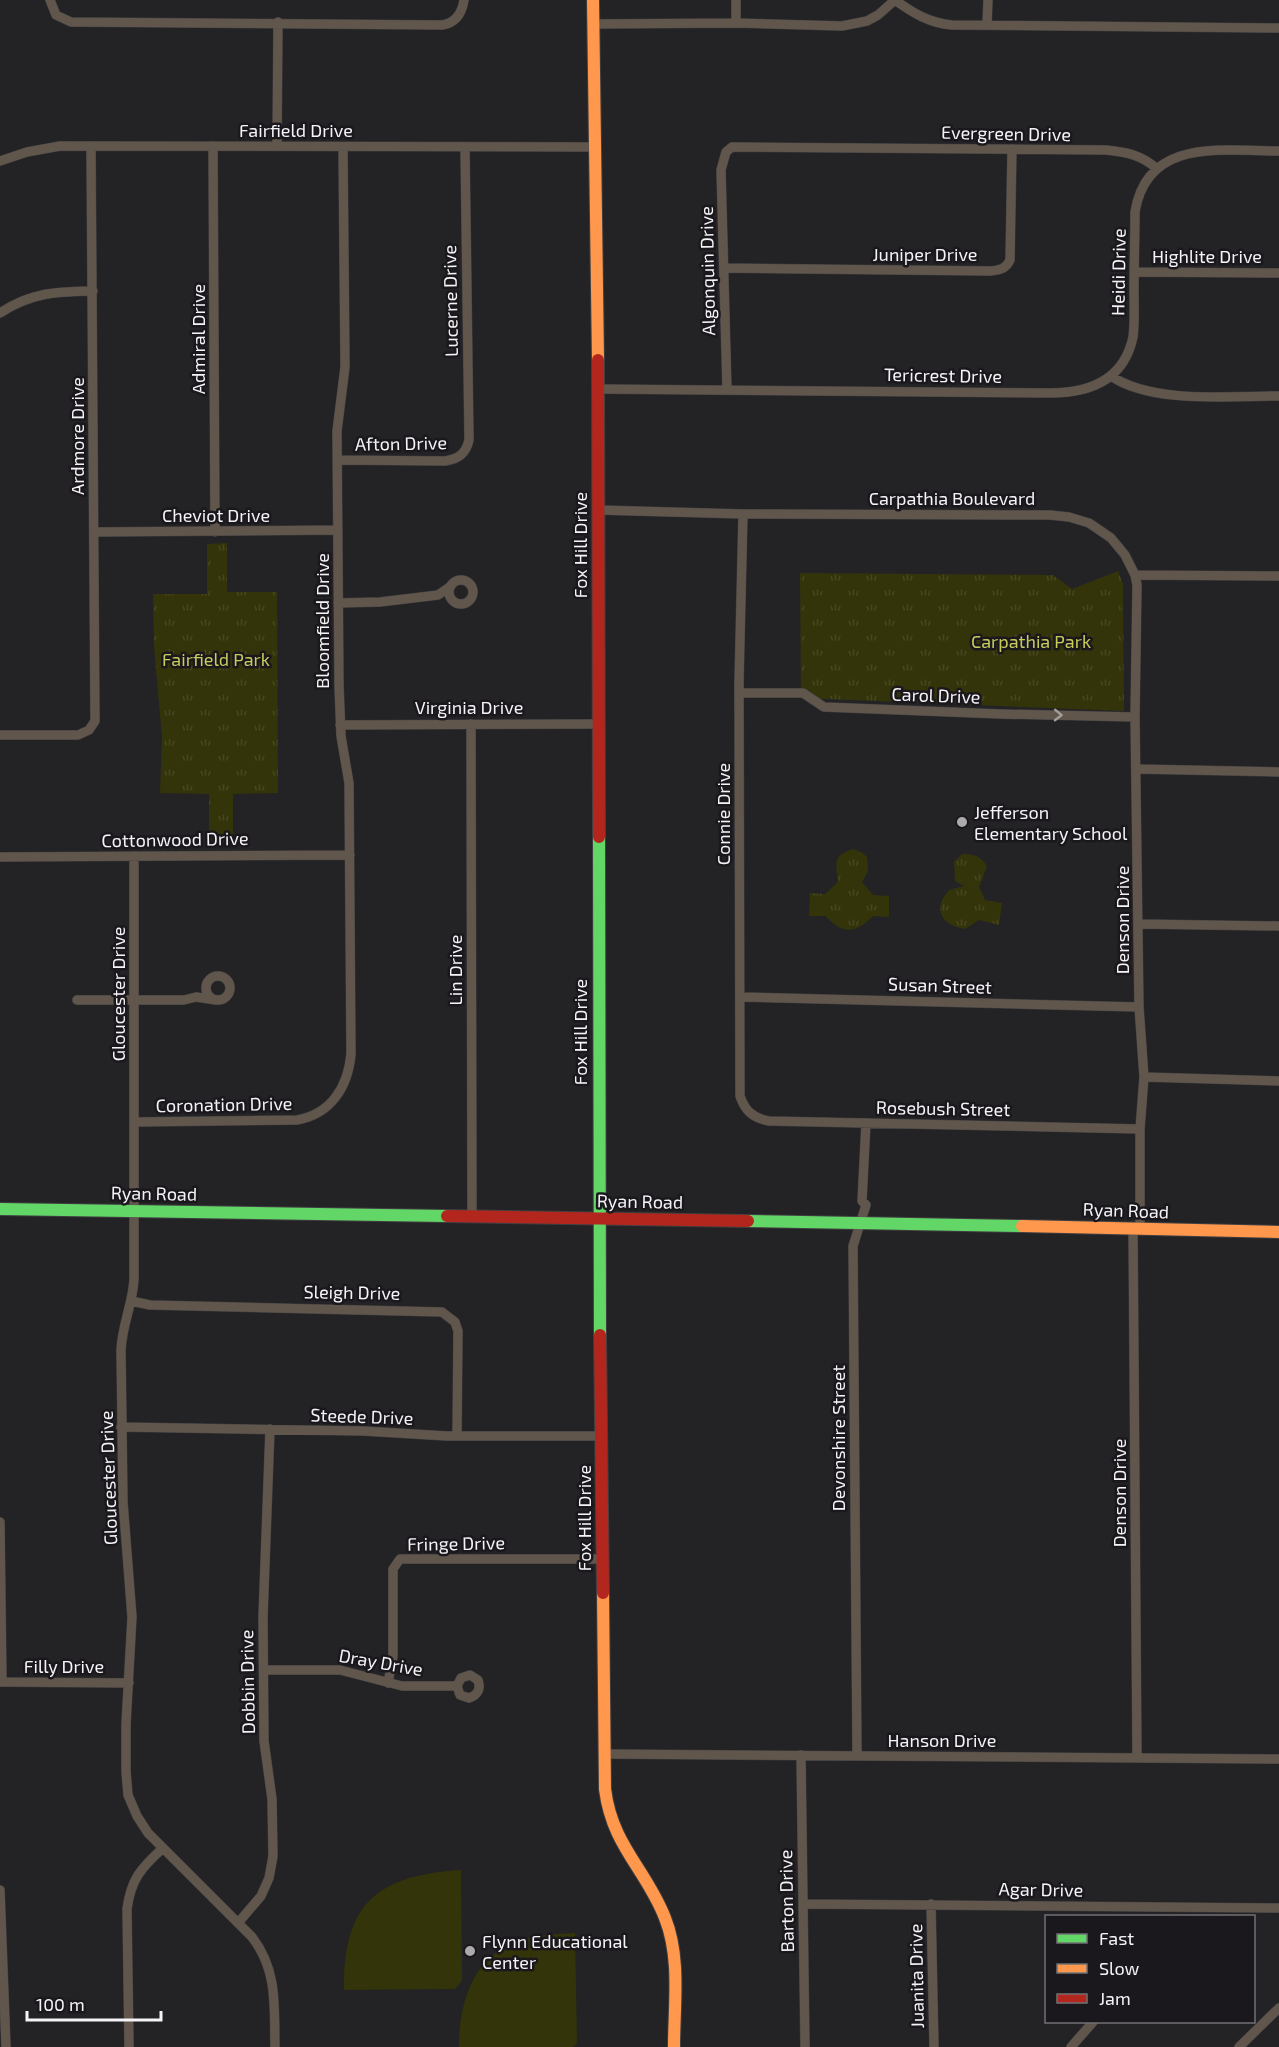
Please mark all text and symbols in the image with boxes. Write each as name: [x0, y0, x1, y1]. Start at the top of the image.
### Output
street label: Fairfield Drive: [239, 119, 353, 141]
street label: Evergreen Drive: [941, 121, 1071, 145]
street label: Algonquin Drive: [695, 206, 719, 336]
street label: Heidi Drive: [1106, 228, 1130, 316]
street label: Juniper Drive: [873, 243, 978, 265]
street label: Lucerne Drive: [438, 245, 462, 357]
street label: Highlite Drive: [1152, 245, 1262, 267]
street label: Admiral Drive: [187, 284, 209, 394]
street label: Tericrest Drive: [884, 363, 1002, 387]
street label: Ardmore Drive: [66, 377, 88, 495]
street label: Afton Drive: [355, 431, 447, 455]
street label: Carpathia Boulevard: [869, 487, 1035, 509]
street label: Fox Hill Drive: [569, 492, 591, 598]
street label: Cheviot Drive: [162, 504, 270, 526]
street label: Bloomfield Drive: [311, 553, 333, 689]
park label: Carpathia Park: [971, 630, 1091, 652]
park label: Fairfield Park: [162, 648, 270, 670]
street label: Carol Drive: [891, 682, 981, 708]
street label: Virginia Drive: [415, 696, 523, 718]
one-way arrow: [1054, 709, 1063, 721]
street label: Connie Drive: [712, 763, 734, 865]
place label: Jefferson Elementary School: [974, 801, 1128, 844]
marker: Jefferson Elementary School: [955, 815, 969, 829]
street label: Cottonwood Drive: [101, 827, 249, 851]
street label: Denson Drive: [1111, 866, 1133, 974]
street label: Gloucester Drive: [107, 927, 129, 1061]
street label: Lin Drive: [444, 935, 466, 1005]
street label: Susan Street: [888, 972, 992, 998]
street label: Fox Hill Drive: [569, 979, 591, 1085]
street label: Coronation Drive: [155, 1092, 293, 1116]
street label: Rosebush Street: [876, 1096, 1010, 1120]
street label: Ryan Road: [111, 1181, 197, 1205]
street label: Ryan Road: [597, 1189, 683, 1213]
street label: Ryan Road: [1082, 1197, 1170, 1223]
street label: Sleigh Drive: [303, 1280, 401, 1304]
street label: Devonshire Street: [827, 1365, 849, 1511]
street label: Steede Drive: [310, 1403, 414, 1429]
street label: Gloucester Drive: [95, 1410, 121, 1546]
street label: Denson Drive: [1108, 1439, 1130, 1547]
street label: Fox Hill Drive: [573, 1465, 595, 1571]
street label: Fringe Drive: [407, 1531, 505, 1555]
street label: Dobbin Drive: [235, 1630, 259, 1734]
street label: Dray Drive: [337, 1644, 425, 1680]
street label: Filly Drive: [24, 1655, 104, 1677]
street label: Hanson Drive: [888, 1729, 996, 1751]
street label: Barton Drive: [774, 1850, 798, 1952]
street label: Agar Drive: [999, 1877, 1083, 1901]
legend: [1045, 1915, 1255, 2023]
street label: Juanita Drive: [904, 1923, 928, 2029]
text: Fast: [1099, 1927, 1134, 1949]
place label: Flynn Educational Center: [482, 1930, 628, 1973]
marker: Flynn Educational Center: [463, 1944, 477, 1958]
text: Slow: [1099, 1957, 1140, 1979]
scale bar: [27, 1984, 160, 2022]
text: Jam: [1099, 1987, 1131, 2009]
text: 100 m: [36, 1993, 85, 2015]

